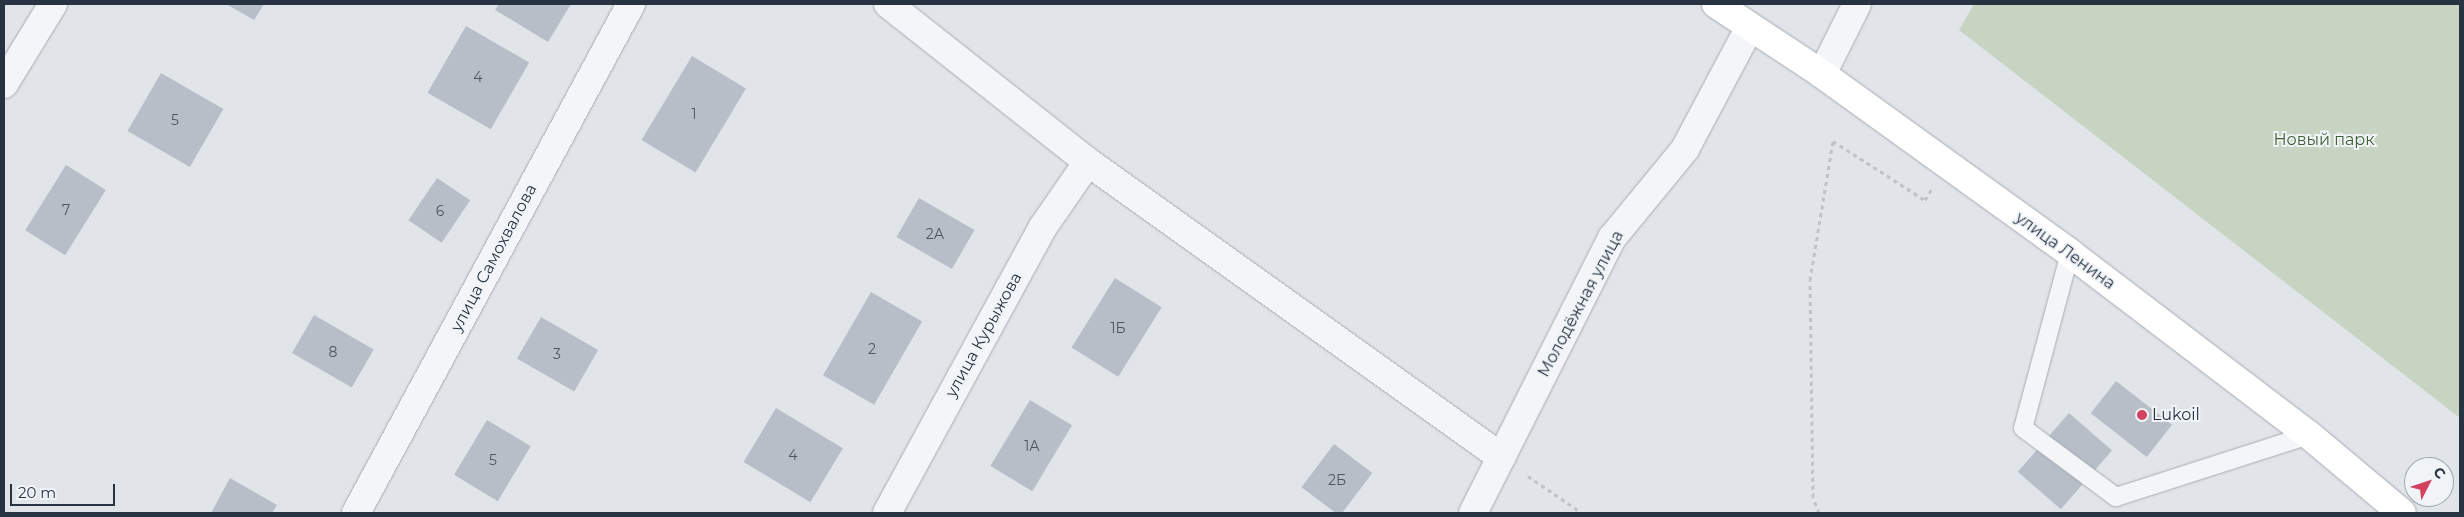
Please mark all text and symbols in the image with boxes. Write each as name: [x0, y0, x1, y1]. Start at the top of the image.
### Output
house number: 4: [473, 69, 483, 85]
house number: 1: [691, 106, 697, 122]
house number: 5: [171, 112, 179, 128]
park label: Новый парк: [2273, 130, 2375, 150]
street label: улица Самохвалова: [447, 181, 541, 335]
house number: 7: [62, 202, 70, 218]
house number: 6: [436, 203, 444, 219]
street label: улица Ленина: [2011, 208, 2119, 294]
house number: 2А: [926, 226, 944, 242]
street label: Молодёжная улица: [1534, 228, 1628, 380]
street label: улица Курыжова: [942, 269, 1026, 401]
house number: 1Б: [1110, 320, 1126, 336]
house number: 2: [868, 341, 876, 357]
house number: 8: [329, 344, 337, 360]
house number: 3: [553, 346, 561, 362]
place label: Lukoil: [2152, 405, 2200, 425]
marker: Lukoil: [2136, 409, 2148, 421]
house number: 1А: [1024, 438, 1040, 454]
house number: 4: [788, 447, 798, 463]
house number: 5: [489, 452, 497, 468]
north arrow: [2404, 457, 2454, 507]
text: С: [2429, 463, 2450, 483]
house number: 2Б: [1328, 472, 1346, 488]
scale bar: [12, 474, 118, 506]
text: 20 m: [18, 483, 56, 502]

